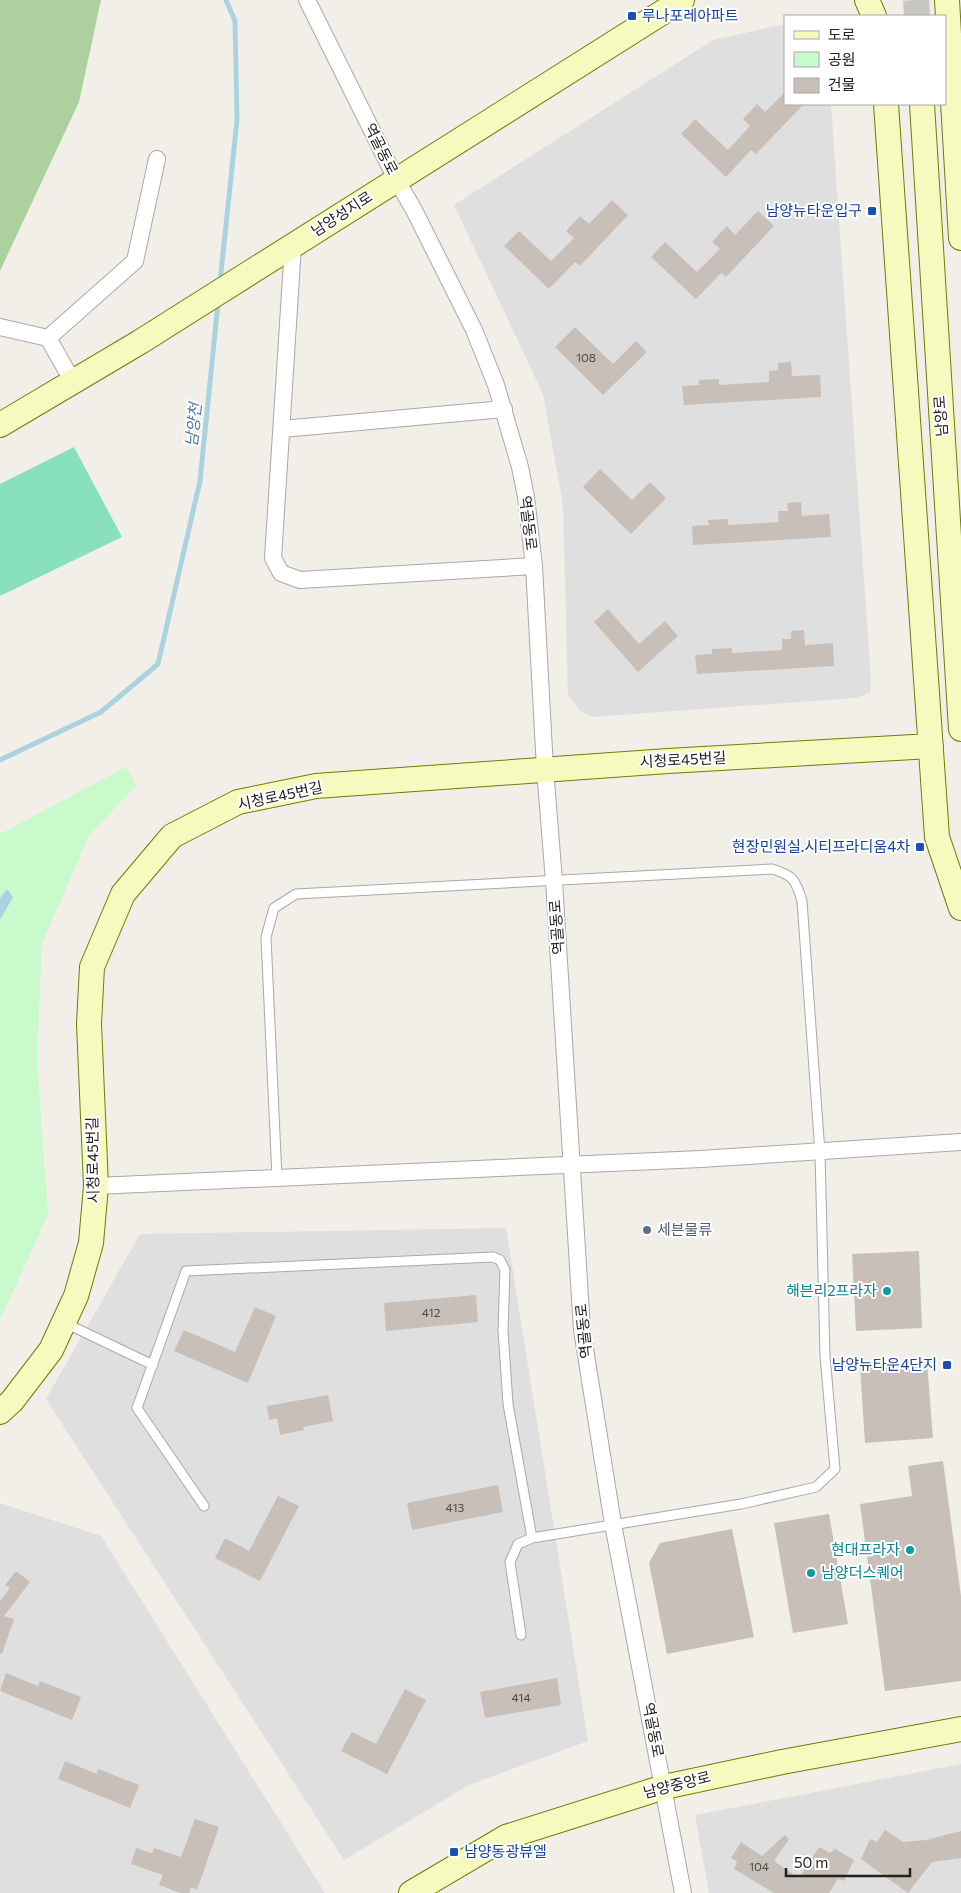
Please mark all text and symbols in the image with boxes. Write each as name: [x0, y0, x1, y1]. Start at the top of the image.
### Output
place label: 루나포레아파트: [642, 6, 739, 24]
marker: 루나포레아파트: [626, 10, 638, 22]
legend: [784, 15, 946, 105]
text: 도로: [828, 25, 856, 43]
text: 공원: [828, 50, 856, 68]
text: 건물: [828, 75, 856, 93]
street label: 역골동로: [361, 120, 402, 177]
street label: 남양성지로: [308, 187, 375, 240]
place label: 남양뉴타운입구: [765, 201, 862, 219]
marker: 남양뉴타운입구: [866, 205, 878, 217]
house number: 108: [576, 350, 596, 364]
street label: 남양로: [930, 395, 950, 437]
water label: 남양천: [181, 400, 204, 448]
street label: 역골동로: [517, 494, 541, 551]
street label: 시청로45번길: [639, 748, 727, 770]
street label: 시청로45번길: [236, 777, 324, 813]
place label: 현장민원실.시티프라디움4차: [732, 837, 910, 855]
marker: 현장민원실.시티프라디움4차: [914, 841, 926, 853]
street label: 역골동로: [545, 899, 567, 955]
street label: 시청로45번길: [82, 1117, 102, 1203]
place label: 세븐물류: [657, 1220, 712, 1238]
marker: 세븐물류: [641, 1224, 653, 1236]
place label: 해븐리2프라자: [786, 1281, 877, 1299]
marker: 해븐리2프라자: [881, 1285, 893, 1297]
street label: 역골동로: [571, 1303, 595, 1359]
house number: 412: [422, 1305, 441, 1319]
place label: 남양뉴타운4단지: [831, 1355, 937, 1373]
marker: 남양뉴타운4단지: [941, 1359, 953, 1371]
house number: 413: [446, 1500, 465, 1514]
place label: 현대프라자: [831, 1540, 900, 1558]
marker: 현대프라자: [904, 1544, 916, 1556]
place label: 남양더스퀘어: [821, 1563, 904, 1581]
marker: 남양더스퀘어: [805, 1567, 817, 1579]
house number: 414: [511, 1690, 531, 1704]
street label: 역골동로: [640, 1701, 668, 1759]
street label: 남양중앙로: [641, 1767, 712, 1801]
place label: 남양동광뷰엘: [464, 1842, 547, 1860]
marker: 남양동광뷰엘: [448, 1846, 460, 1858]
scale bar: [786, 1846, 910, 1878]
text: 50 m: [794, 1853, 828, 1871]
house number: 104: [749, 1859, 769, 1873]

